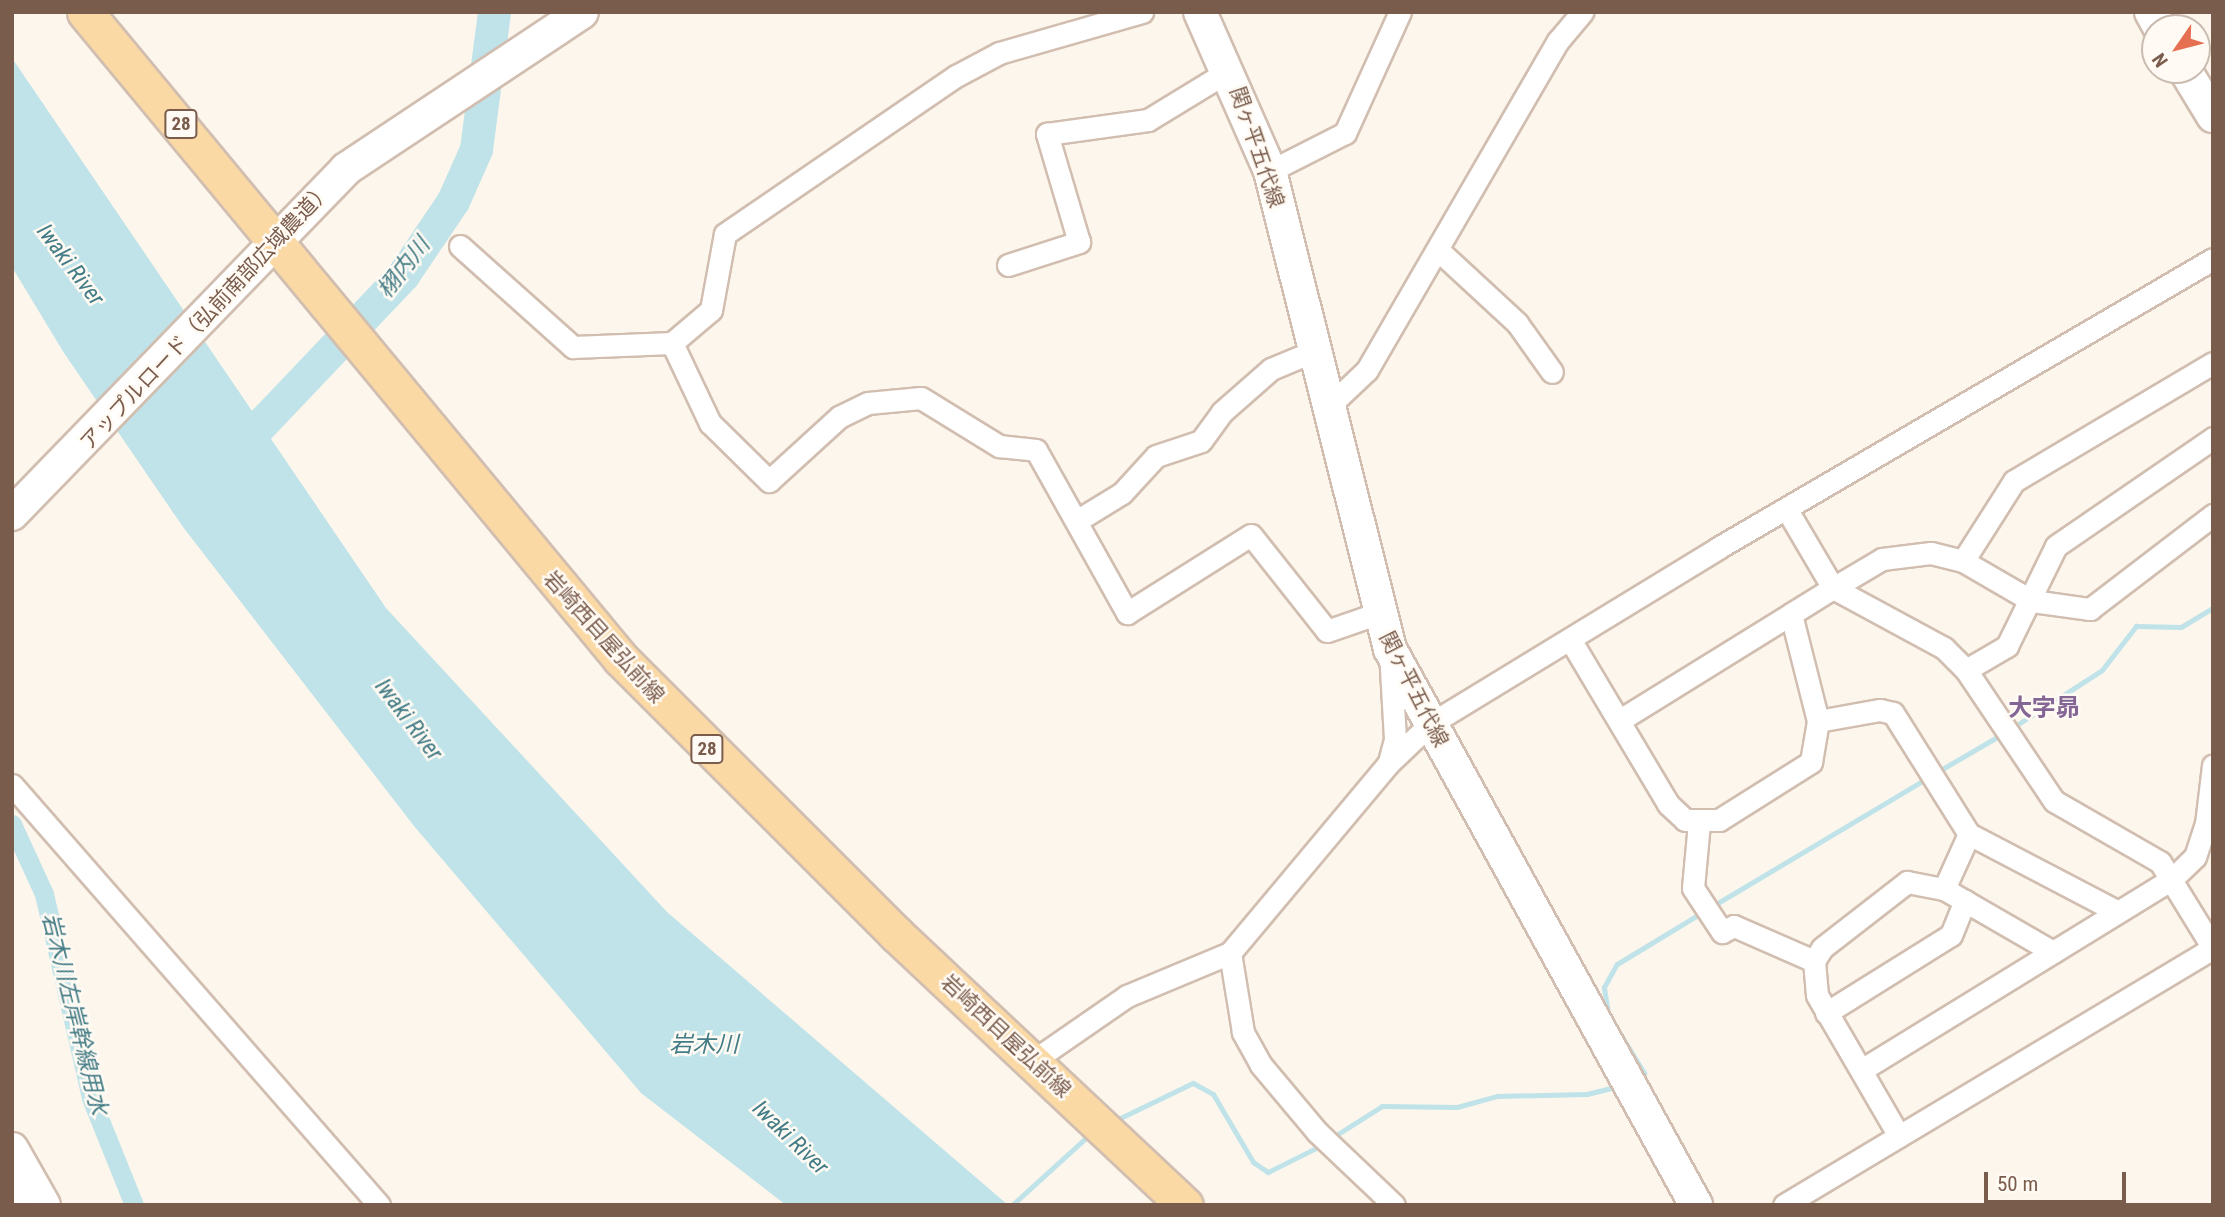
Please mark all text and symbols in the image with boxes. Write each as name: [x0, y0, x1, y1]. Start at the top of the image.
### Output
north arrow: [2141, 14, 2211, 84]
text: N: [2147, 49, 2173, 72]
street label: 関ヶ平五代線: [1225, 83, 1289, 211]
road number: 28: [164, 108, 198, 140]
street label: アップルロード（弘前南部広域農道）: [75, 177, 337, 455]
water label: Iwaki River: [30, 219, 110, 311]
water label: 栩内川: [372, 232, 436, 304]
street label: 岩崎西目屋弘前線: [538, 566, 670, 708]
street label: 関ヶ平五代線: [1374, 627, 1454, 751]
water label: Iwaki River: [368, 674, 448, 766]
district label: 大字昴: [2008, 695, 2080, 723]
road number: 28: [690, 734, 724, 764]
water label: 岩木川左岸幹線用水: [36, 910, 112, 1118]
street label: 岩崎西目屋弘前線: [936, 969, 1076, 1103]
water label: 岩木川: [670, 1031, 738, 1059]
water label: Iwaki River: [746, 1095, 834, 1181]
scale bar: [1987, 1158, 2129, 1202]
text: 50 m: [1997, 1172, 2038, 1196]

